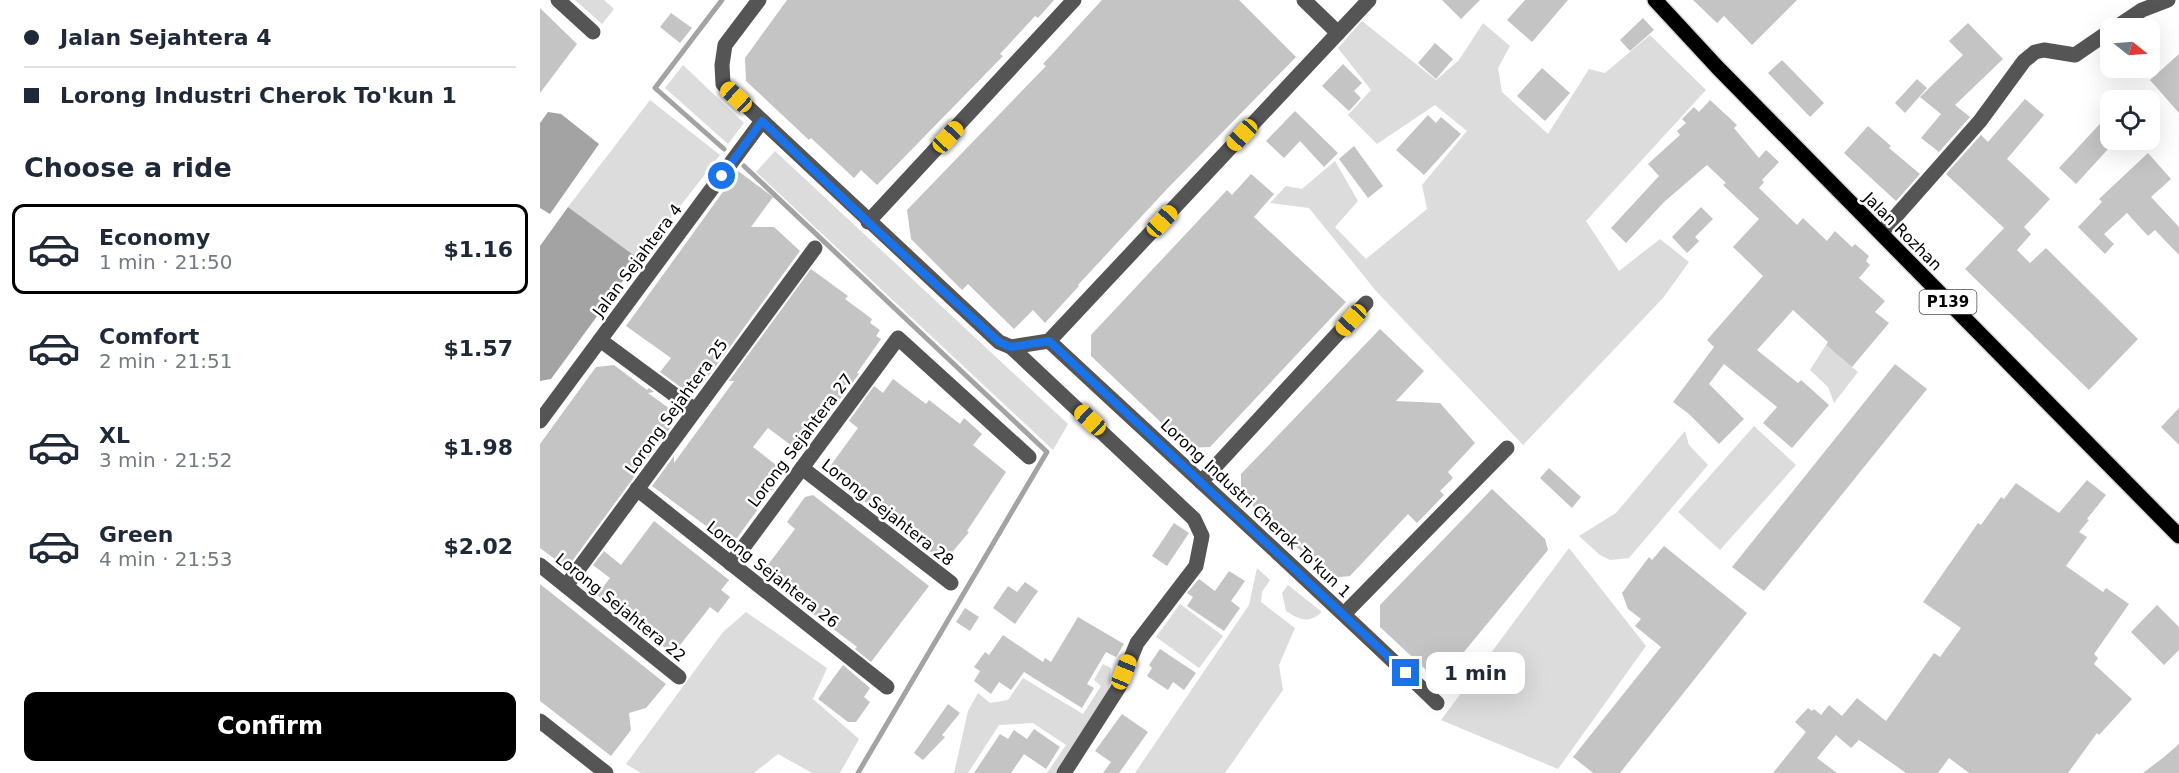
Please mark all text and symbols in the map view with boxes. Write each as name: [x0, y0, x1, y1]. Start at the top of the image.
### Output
north arrow: [2100, 18, 2160, 78]
map controls: [2100, 18, 2160, 150]
text: Jalan Sejahtera 4: [60, 25, 272, 50]
car: [717, 78, 755, 116]
text: Lorong Industri Cherok To'kun 1: [60, 83, 457, 108]
button: locate: [2100, 90, 2160, 150]
car: [1223, 116, 1261, 154]
car: [929, 118, 967, 156]
text: Choose a ride: [24, 152, 232, 183]
route start: [708, 162, 735, 189]
street label: Jalan Rozhan: [1859, 188, 1946, 274]
street label: Jalan Sejahtera 4: [588, 200, 686, 321]
car: [1143, 202, 1181, 240]
icon: car: [27, 222, 81, 276]
text: Economy: [99, 225, 210, 250]
text: $1.16: [443, 237, 513, 262]
text: 1 min · 21:50: [99, 250, 233, 274]
road number: P139: [1920, 290, 1976, 314]
car: [1332, 301, 1370, 339]
icon: car: [27, 321, 81, 375]
text: Comfort: [99, 324, 199, 349]
street label: Lorong Sejahtera 25: [621, 335, 732, 477]
text: $1.57: [443, 336, 513, 361]
text: 2 min · 21:51: [99, 349, 233, 373]
street label: Lorong Sejahtera 27: [744, 370, 857, 511]
car: [1071, 401, 1109, 439]
street label: Lorong Industri Cherok To'kun 1: [1157, 415, 1355, 602]
icon: car: [27, 420, 81, 474]
text: XL: [99, 423, 130, 448]
text: $1.98: [443, 435, 513, 460]
text: 3 min · 21:52: [99, 448, 233, 472]
street label: Lorong Sejahtera 28: [818, 455, 957, 570]
street label: Lorong Sejahtera 26: [703, 517, 842, 632]
icon: car: [27, 519, 81, 573]
text: Green: [99, 522, 173, 547]
text: $2.02: [443, 534, 513, 559]
text: 4 min · 21:53: [99, 547, 233, 571]
street label: Lorong Sejahtera 22: [552, 549, 690, 666]
car: [1109, 652, 1139, 692]
callout: 1 min: [1427, 652, 1526, 694]
route end: [1392, 659, 1419, 686]
text: 1 min: [1444, 661, 1507, 685]
button: Confirm: [24, 692, 516, 761]

